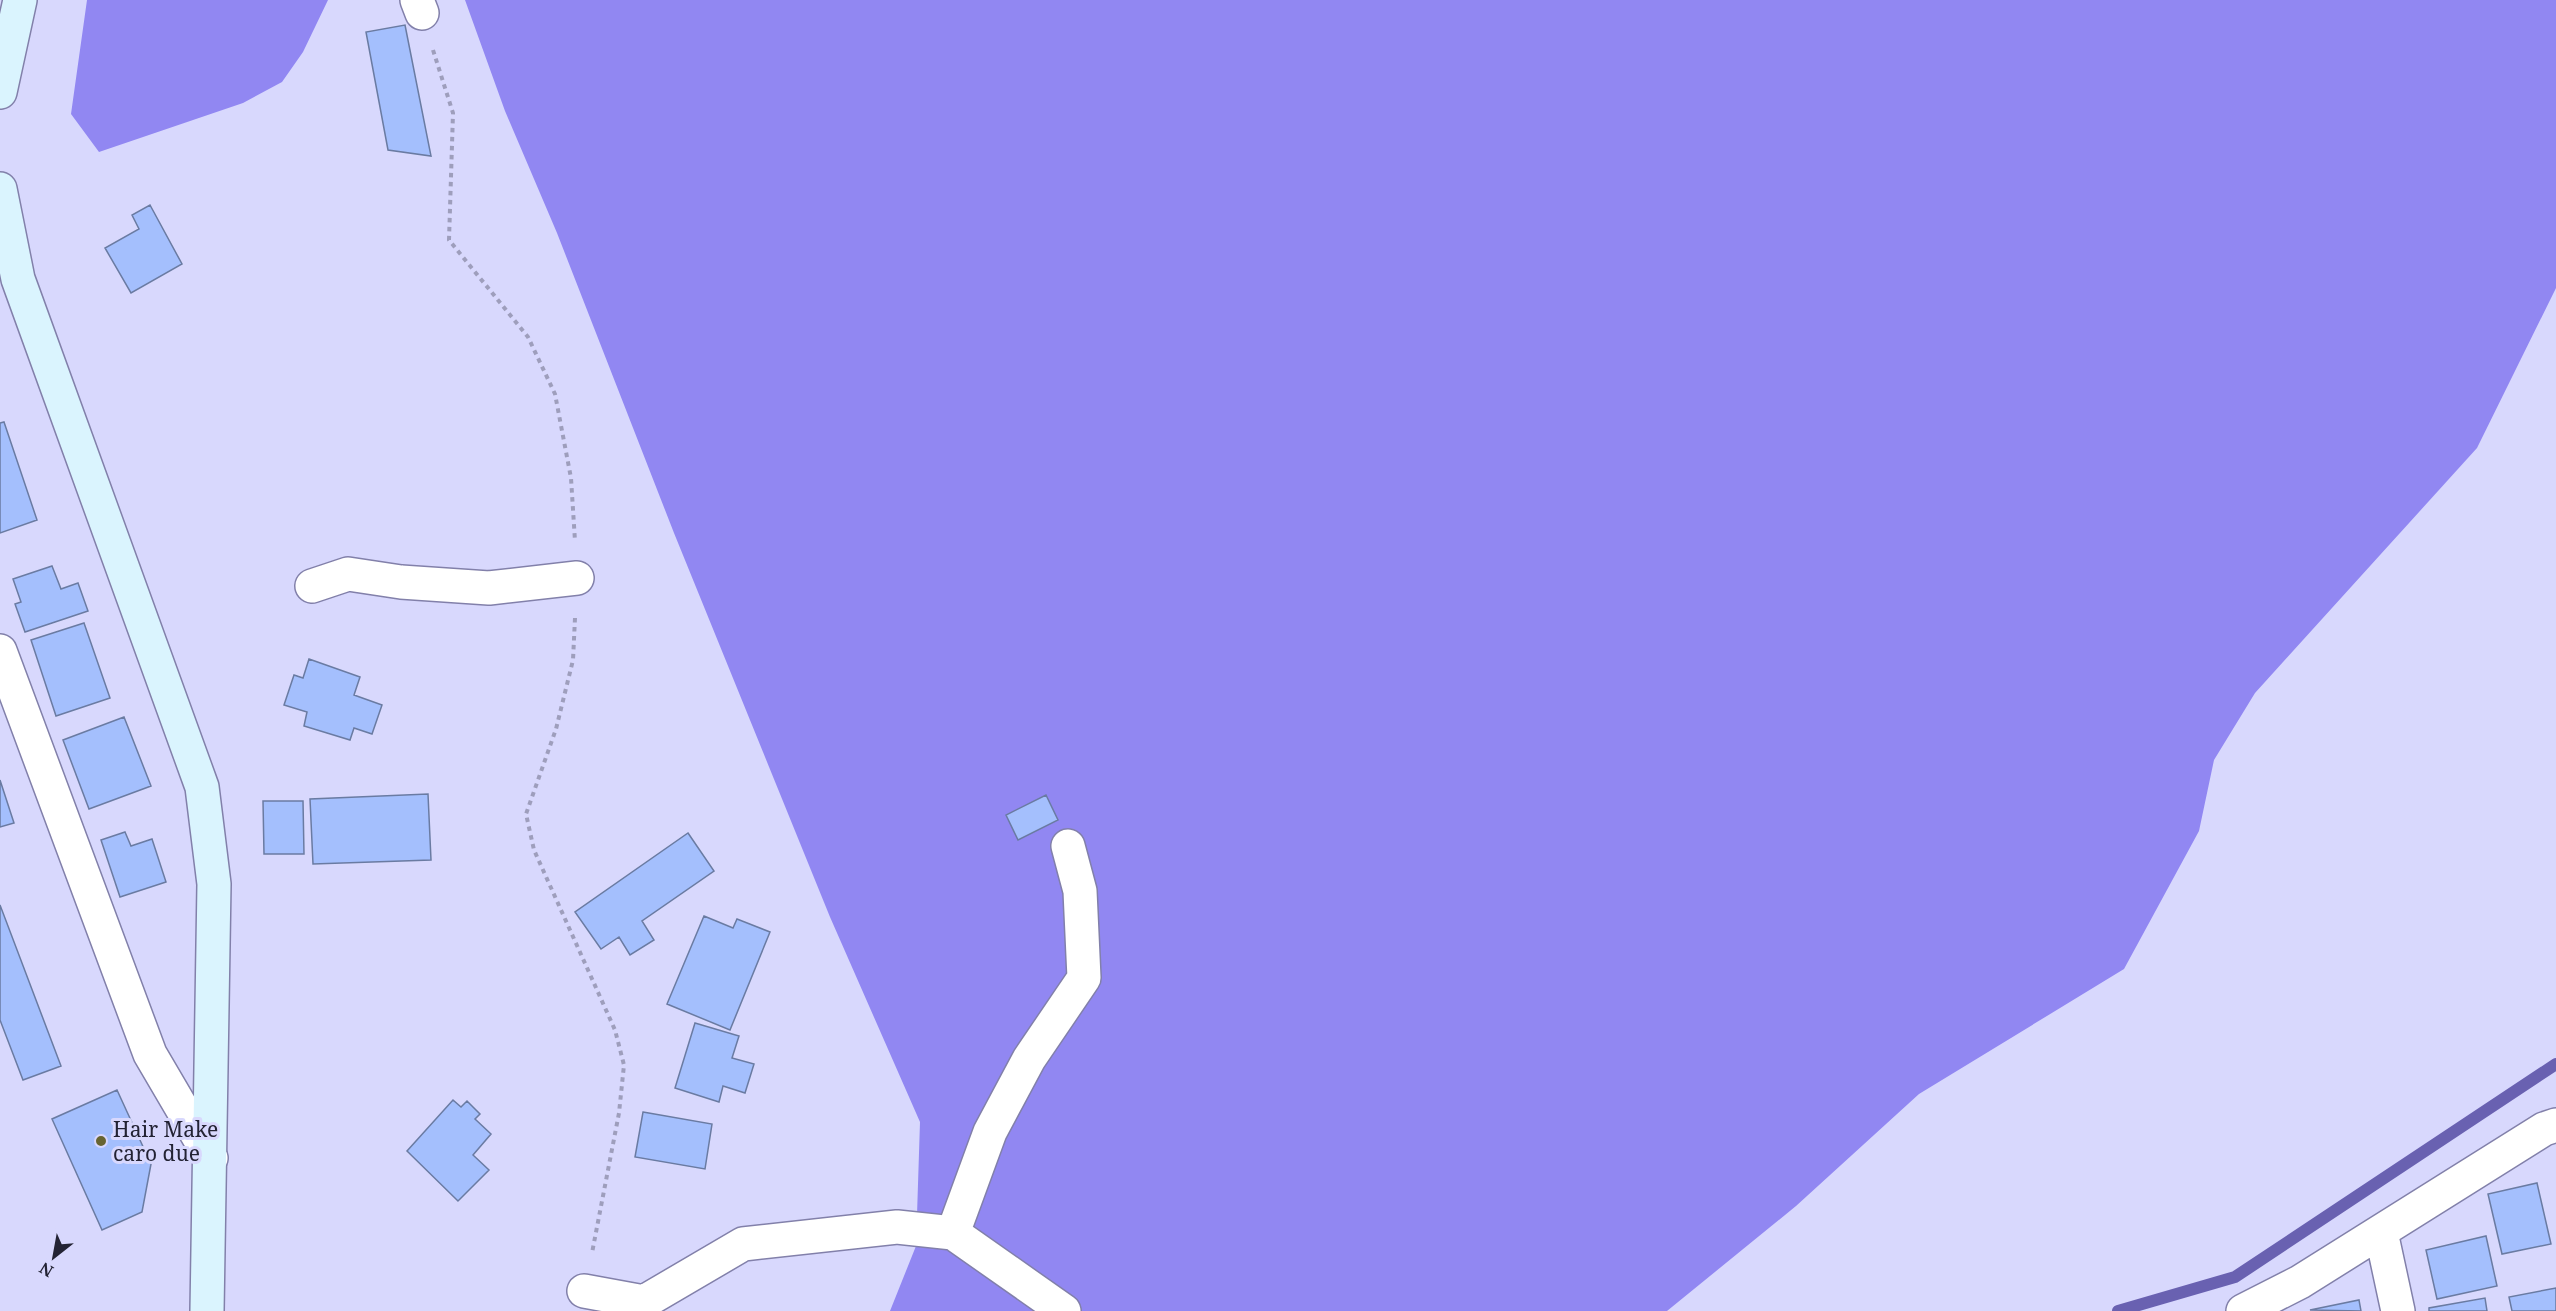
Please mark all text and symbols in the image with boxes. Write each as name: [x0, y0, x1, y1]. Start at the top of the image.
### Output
place label: Hair Make caro due: [113, 1115, 218, 1167]
marker: Hair Make caro due: [94, 1134, 108, 1148]
north arrow: [24, 1227, 84, 1287]
text: N: [35, 1257, 57, 1283]

